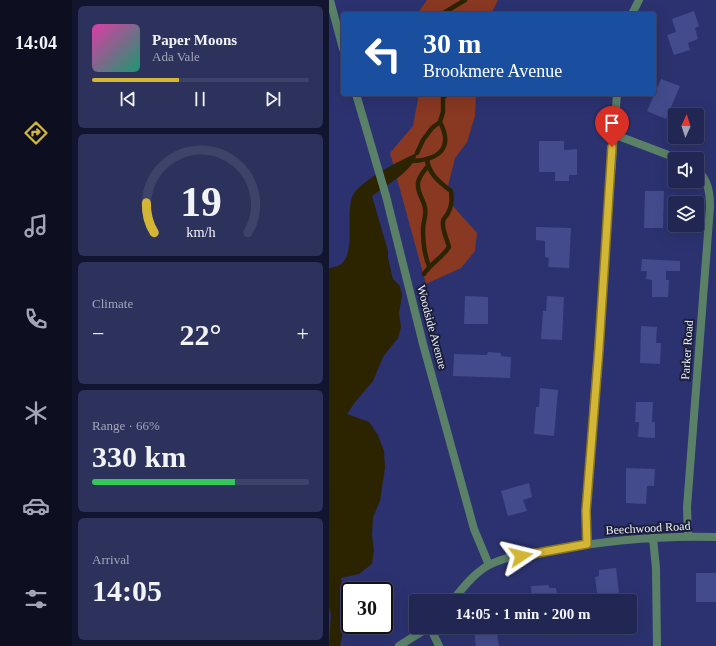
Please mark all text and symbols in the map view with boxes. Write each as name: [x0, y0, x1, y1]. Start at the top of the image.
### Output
icon: left: [357, 28, 409, 80]
text: 30 m: [423, 28, 481, 59]
text: Paper Moons: [152, 32, 237, 48]
text: 14:04: [15, 33, 57, 53]
text: Ada Vale: [152, 49, 200, 64]
text: Brookmere Avenue: [423, 61, 562, 81]
icon: previous: [117, 88, 139, 110]
icon: pause: [189, 88, 211, 110]
icon: next: [262, 88, 284, 110]
pin: [595, 106, 629, 147]
north arrow: [668, 108, 704, 144]
map controls: [668, 108, 704, 232]
icon: arrive: [601, 112, 623, 134]
icon: directions: [22, 119, 50, 147]
button: sound: [668, 152, 704, 188]
text: 19: [180, 179, 221, 225]
button: layers: [668, 196, 704, 232]
icon: music: [22, 212, 50, 240]
text: km/h: [186, 224, 215, 240]
street label: Woodside Avenue: [414, 283, 450, 371]
text: Climate: [92, 296, 133, 311]
icon: phone: [22, 305, 50, 333]
text: 22°: [180, 318, 222, 351]
street label: Parker Road: [678, 320, 696, 380]
text: −: [92, 321, 104, 346]
text: +: [297, 321, 309, 346]
icon: climate: [22, 399, 50, 427]
text: Range · 66%: [92, 418, 160, 433]
text: 330 km: [92, 440, 186, 473]
icon: car: [22, 492, 50, 520]
street label: Beechwood Road: [605, 519, 691, 537]
position arrow: [500, 535, 542, 577]
text: Arrival: [92, 552, 130, 567]
text: 14:05: [92, 574, 162, 607]
speed limit sign: 30: [341, 582, 393, 634]
icon: filters: [22, 585, 50, 613]
text: 14:05 · 1 min · 200 m: [456, 606, 591, 622]

